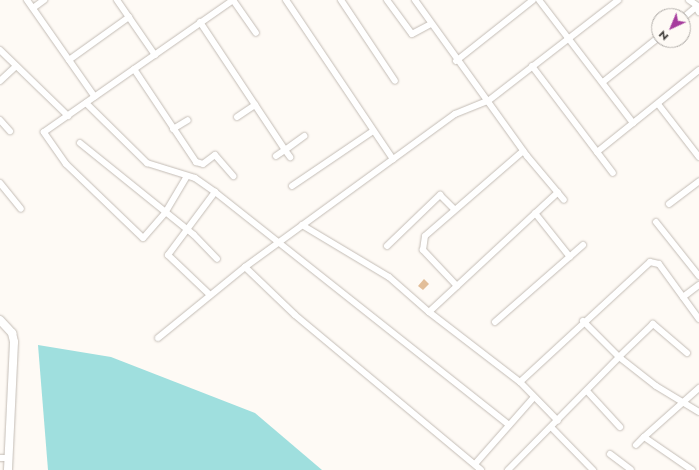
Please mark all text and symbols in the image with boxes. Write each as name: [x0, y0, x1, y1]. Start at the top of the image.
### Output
north arrow: [651, 8, 691, 48]
text: N: [655, 27, 672, 45]

